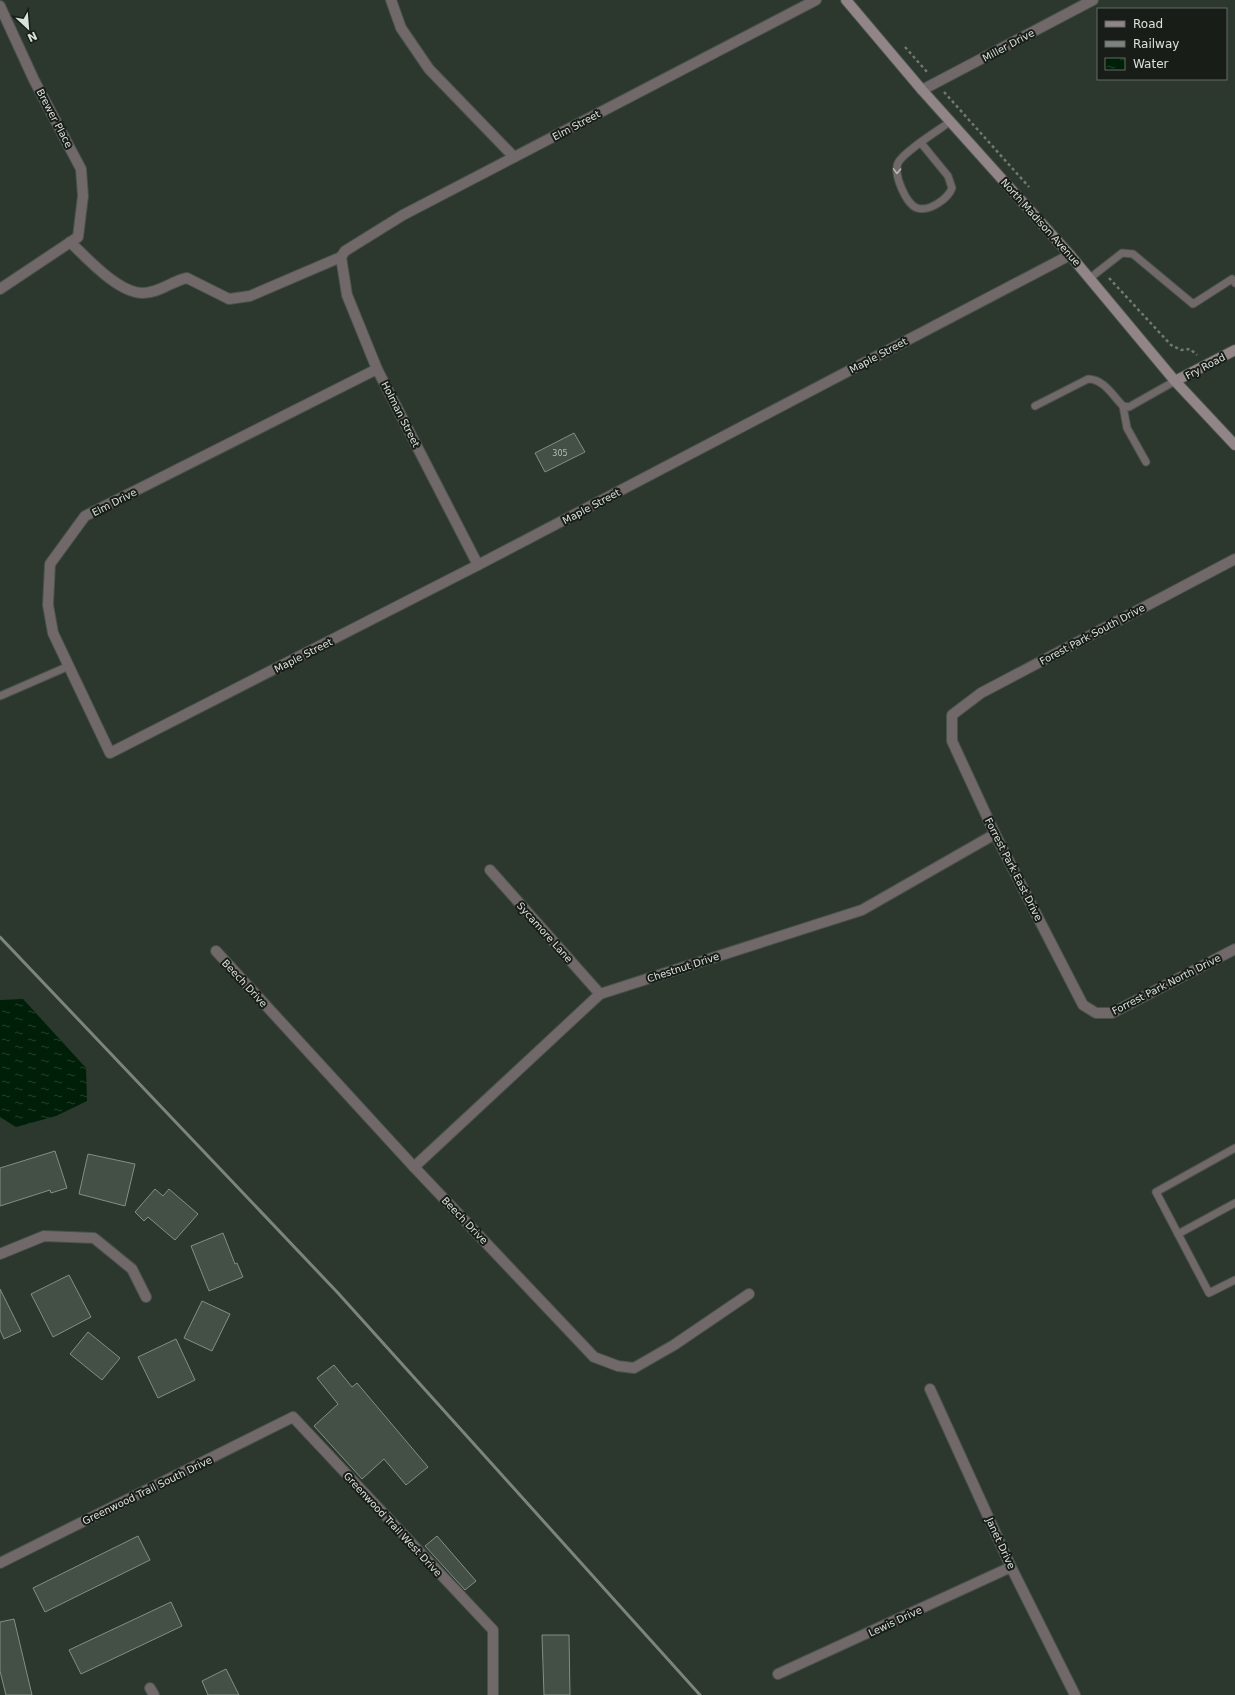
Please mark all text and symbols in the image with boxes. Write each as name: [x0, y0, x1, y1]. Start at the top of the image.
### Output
north arrow: [8, 8, 48, 48]
legend: [1097, 8, 1227, 80]
text: Road: [1133, 17, 1163, 31]
street label: Miller Drive: [980, 27, 1036, 64]
text: N: [25, 29, 39, 44]
text: Railway: [1133, 37, 1179, 51]
text: Water: [1133, 57, 1169, 71]
street label: Brewer Place: [34, 87, 75, 150]
street label: Elm Street: [551, 108, 602, 143]
one-way arrow: [893, 168, 901, 174]
street label: North Madison Avenue: [999, 177, 1083, 268]
street label: Maple Street: [848, 336, 909, 375]
street label: Fry Road: [1184, 351, 1227, 381]
street label: Holman Street: [379, 380, 422, 449]
house number: 305: [552, 449, 568, 458]
street label: Elm Drive: [90, 486, 138, 518]
street label: Maple Street: [561, 487, 622, 526]
street label: Forest Park South Drive: [1038, 602, 1147, 667]
street label: Maple Street: [272, 636, 334, 675]
street label: Forrest Park East Drive: [983, 816, 1044, 923]
street label: Sycamore Lane: [515, 900, 575, 965]
street label: Chestnut Drive: [646, 951, 721, 984]
street label: Forrest Park North Drive: [1110, 952, 1222, 1017]
street label: Beech Drive: [220, 957, 269, 1009]
street label: Beech Drive: [440, 1195, 490, 1246]
street label: Greenwood Trail South Drive: [81, 1454, 214, 1527]
street label: Greenwood Trail West Drive: [341, 1470, 444, 1579]
street label: Janet Drive: [983, 1515, 1017, 1571]
street label: Lewis Drive: [867, 1604, 924, 1639]

